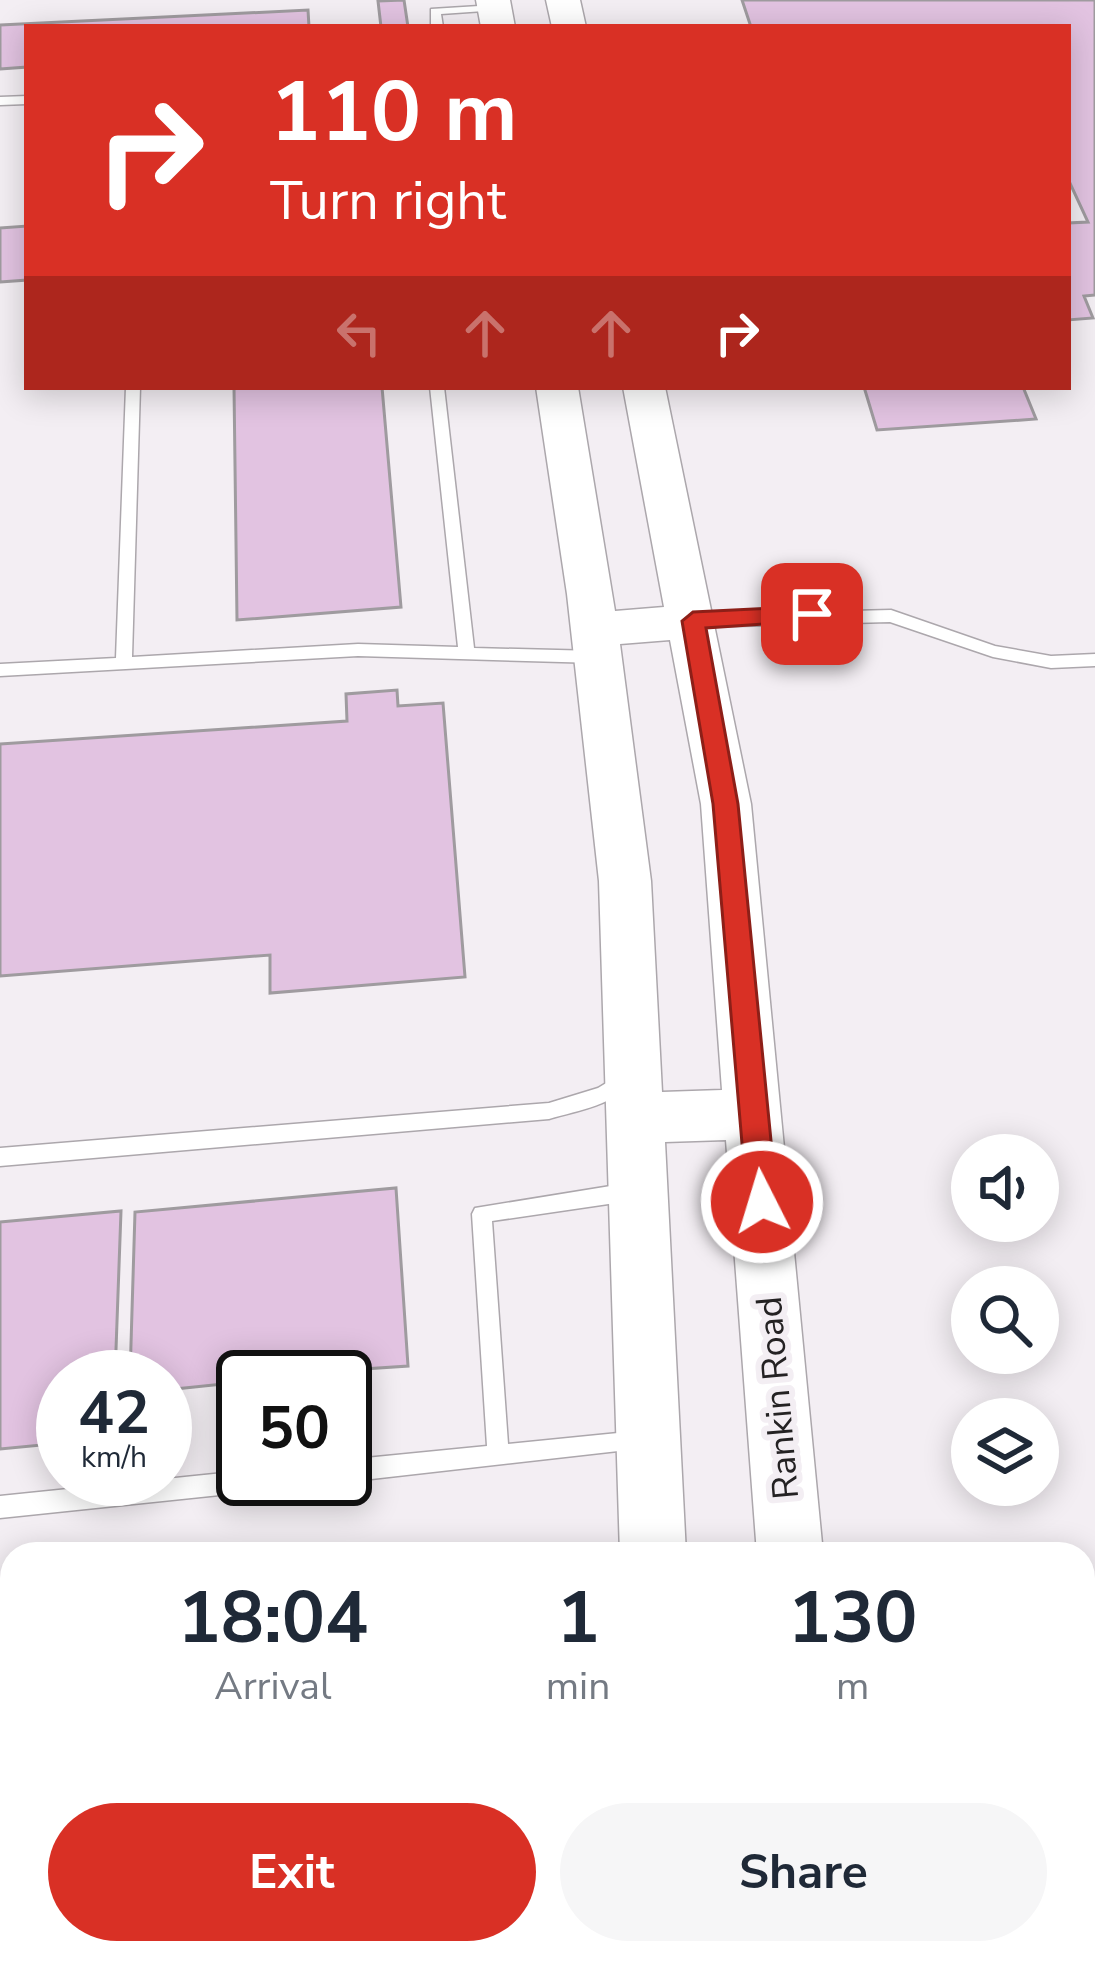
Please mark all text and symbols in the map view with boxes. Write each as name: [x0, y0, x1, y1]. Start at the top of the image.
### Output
text: 110 m: [270, 55, 518, 170]
icon: right: [72, 72, 228, 228]
text: Turn right: [270, 164, 506, 238]
icon: left: [326, 300, 392, 366]
icon: ahead: [452, 300, 518, 366]
icon: ahead: [578, 300, 644, 366]
icon: right: [704, 300, 770, 366]
pin: [761, 563, 863, 665]
icon: arrive: [779, 581, 845, 647]
map controls: [951, 1134, 1059, 1506]
button: sound: [951, 1134, 1059, 1242]
position arrow: [699, 1139, 825, 1265]
button: search: [951, 1266, 1059, 1374]
street label: Rankin Road: [745, 1295, 811, 1501]
speed limit sign: 50: [216, 1350, 372, 1506]
text: 42: [78, 1372, 150, 1454]
button: layers: [951, 1398, 1059, 1506]
text: km/h: [81, 1437, 147, 1478]
text: 18:04: [178, 1569, 368, 1667]
text: 1: [556, 1569, 600, 1667]
text: 130: [788, 1569, 917, 1667]
text: Arrival: [214, 1660, 332, 1713]
text: min: [546, 1660, 610, 1713]
text: m: [836, 1660, 869, 1713]
button: Exit: [48, 1803, 536, 1941]
button: Share: [560, 1803, 1047, 1941]

